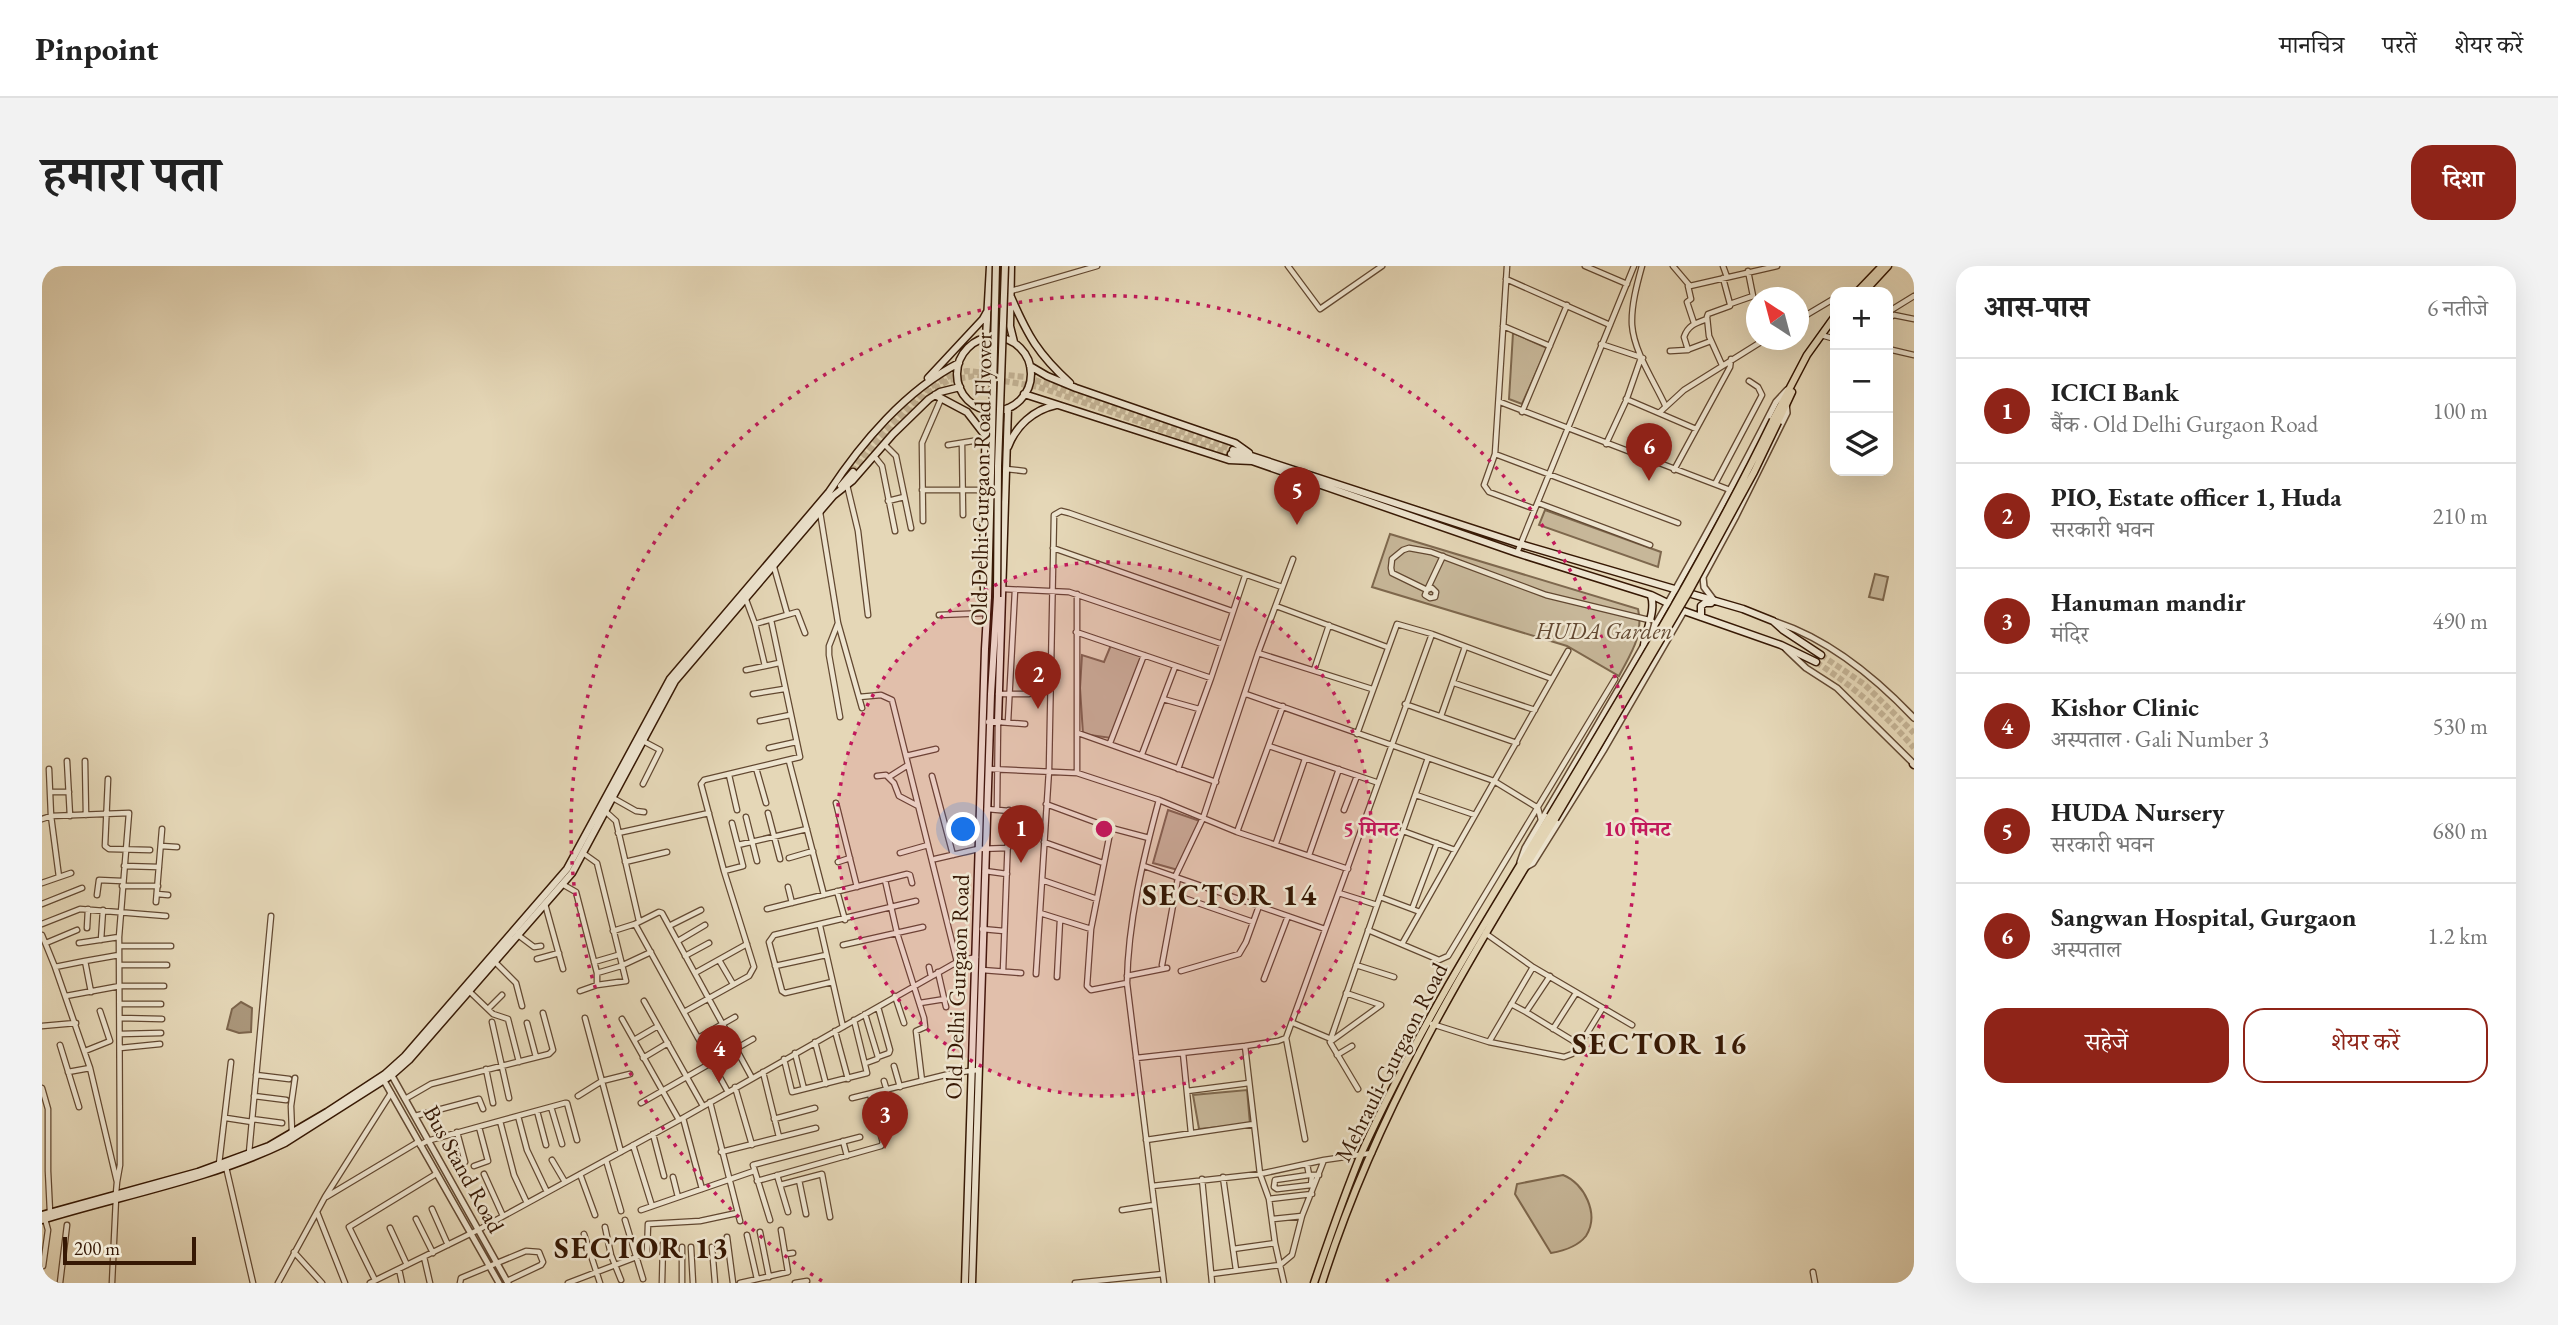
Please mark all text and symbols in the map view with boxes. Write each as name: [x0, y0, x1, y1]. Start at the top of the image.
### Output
text: Pinpoint: [35, 27, 158, 70]
text: मानचित्र: [2279, 29, 2344, 60]
text: परतें: [2382, 29, 2417, 60]
text: शेयर करें: [2455, 29, 2523, 60]
text: हमारा पता: [42, 142, 220, 206]
button: दिशा: [2411, 145, 2516, 220]
north arrow: [1746, 287, 1809, 350]
map controls: [1830, 287, 1893, 476]
button: +: [1830, 287, 1893, 350]
text: आस-पास: [1984, 287, 2089, 326]
text: 6 नतीजे: [2427, 293, 2488, 323]
street label: Old Delhi Gurgaon Road Flyover: [963, 332, 999, 626]
button: −: [1830, 350, 1893, 413]
text: ICICI Bank: [2051, 375, 2179, 409]
text: 1: [2001, 396, 2013, 426]
text: 100 m: [2432, 396, 2488, 426]
text: बैंक · Old Delhi Gurgaon Road: [2051, 409, 2318, 439]
button: layers: [1830, 413, 1893, 476]
pin: 6: [1626, 423, 1672, 481]
pin: 5: [1274, 467, 1320, 525]
text: PIO, Estate officer 1, Huda: [2051, 480, 2342, 514]
text: 2: [2001, 501, 2013, 531]
text: 210 m: [2432, 501, 2488, 531]
text: सरकारी भवन: [2051, 514, 2154, 544]
text: Hanuman mandir: [2051, 585, 2245, 619]
text: 3: [2001, 606, 2013, 636]
text: 490 m: [2432, 606, 2488, 636]
park label: HUDA Garden: [1535, 616, 1672, 646]
text: मंदिर: [2051, 619, 2089, 649]
pin: 2: [1015, 651, 1061, 709]
text: Kishor Clinic: [2051, 690, 2199, 724]
text: 4: [2001, 711, 2013, 741]
text: 530 m: [2432, 711, 2488, 741]
text: अस्पताल · Gali Number 3: [2051, 724, 2269, 754]
text: HUDA Nursery: [2051, 795, 2225, 829]
pin: 1: [998, 805, 1044, 863]
your location: [946, 812, 980, 846]
text: 5 मिनट: [1343, 815, 1401, 842]
text: 10 मिनट: [1604, 815, 1672, 842]
text: 5: [2001, 816, 2013, 846]
text: 680 m: [2432, 816, 2488, 846]
centre of rings: [1092, 817, 1116, 841]
text: सरकारी भवन: [2051, 829, 2154, 859]
street label: Old Delhi Gurgaon Road: [938, 874, 976, 1100]
district label: SECTOR 14: [1142, 875, 1318, 914]
text: Sangwan Hospital, Gurgaon: [2051, 900, 2357, 934]
text: 6: [2001, 921, 2013, 951]
text: 1.2 km: [2427, 921, 2488, 951]
text: अस्पताल: [2051, 934, 2121, 964]
street label: Mehrauli-Gurgaon Road: [1328, 957, 1454, 1167]
button: सहेजें: [1984, 1008, 2229, 1083]
button: शेयर करें: [2243, 1008, 2488, 1083]
district label: SECTOR 16: [1572, 1024, 1748, 1063]
pin: 4: [696, 1025, 742, 1083]
pin: 3: [862, 1091, 908, 1149]
street label: Bus Stand Road: [417, 1100, 512, 1238]
district label: SECTOR 13: [554, 1228, 730, 1267]
scale bar: [63, 1234, 196, 1266]
text: 200 m: [74, 1236, 120, 1261]

